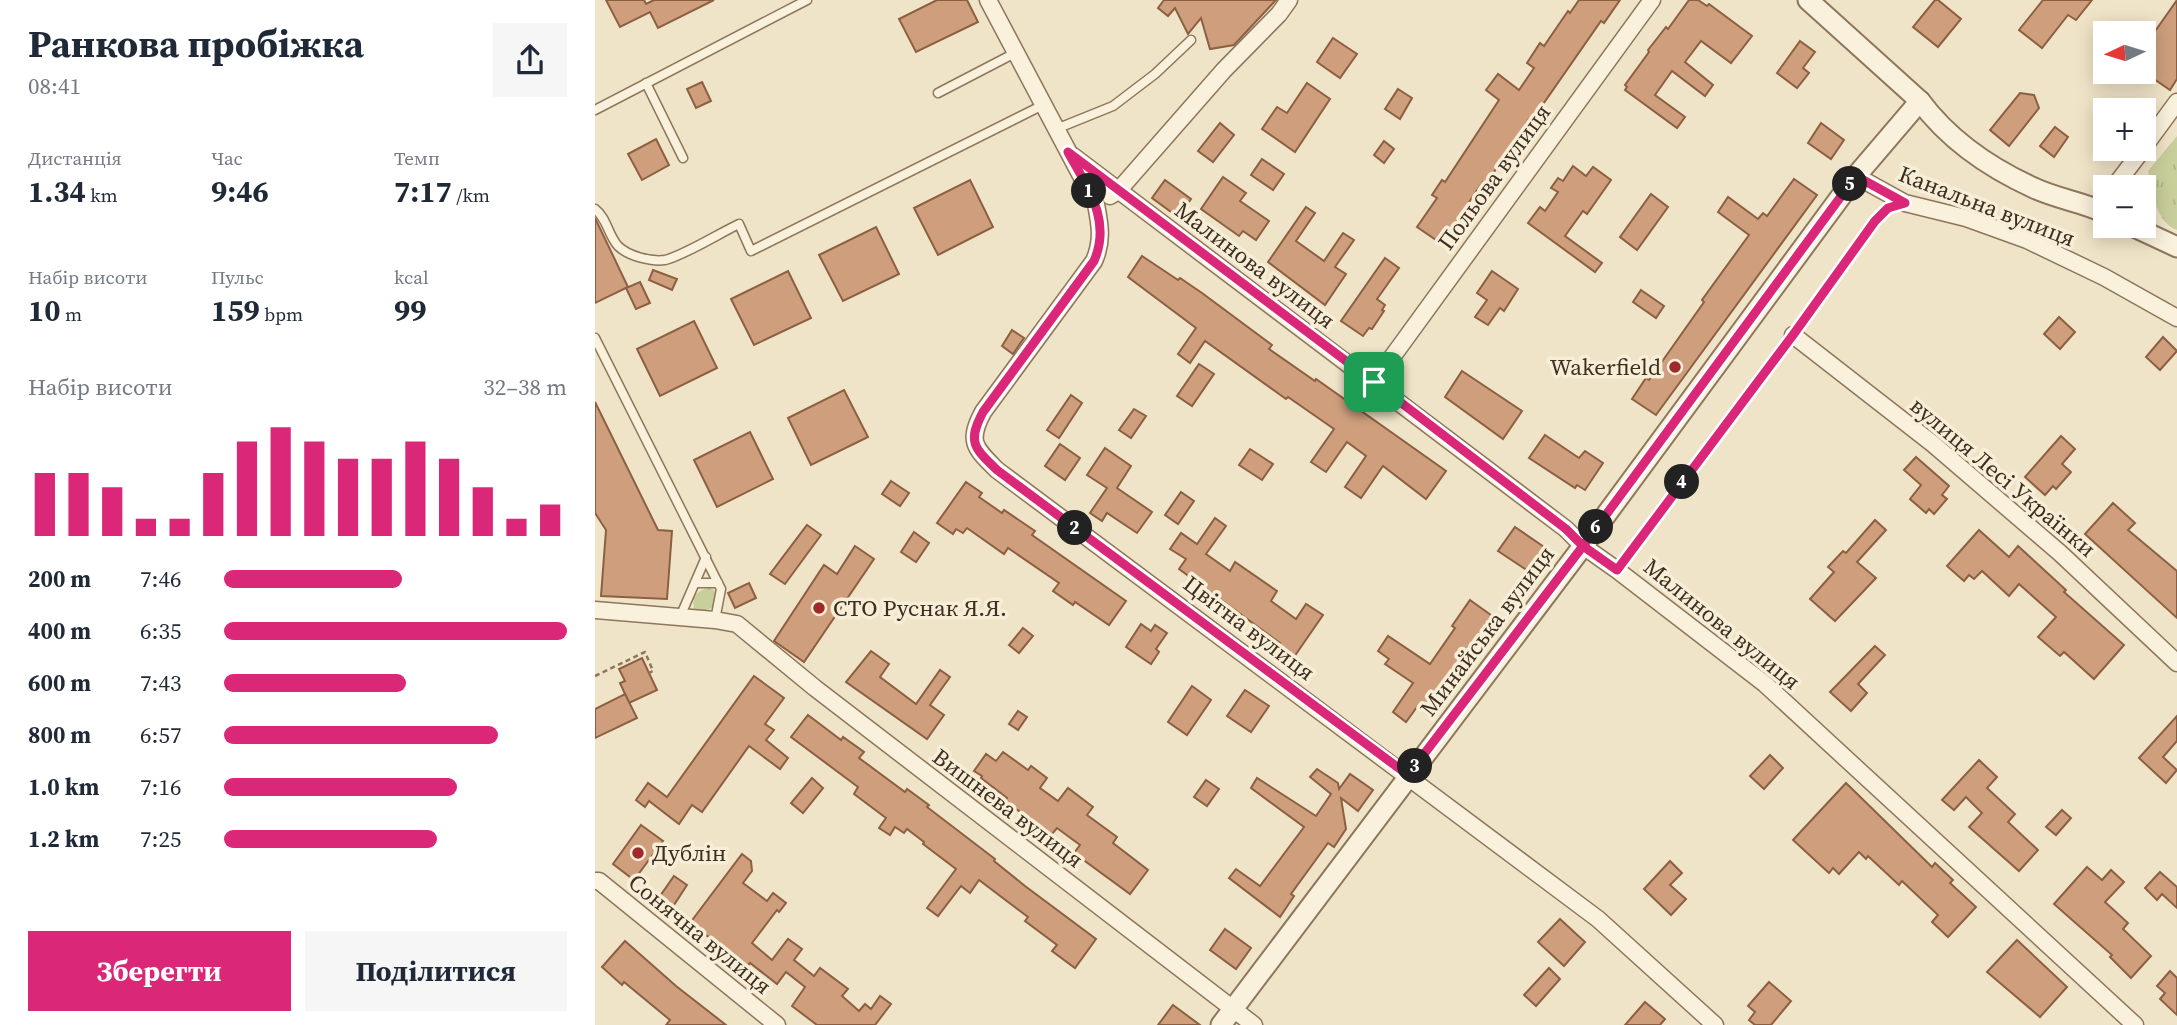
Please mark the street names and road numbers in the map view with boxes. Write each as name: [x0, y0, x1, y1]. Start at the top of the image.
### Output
street label: Польова вулиця: [1430, 98, 1558, 256]
street label: Канальна вулиця: [1894, 158, 2080, 254]
street label: Малинова вулиця: [1168, 194, 1342, 336]
street label: вулиця Лесі Українки: [1903, 390, 2103, 564]
street label: Минайська вулиця: [1412, 539, 1562, 723]
street label: Малинова вулиця: [1637, 551, 1807, 697]
street label: Цвітна вулиця: [1177, 568, 1321, 688]
street label: Вишнева вулиця: [926, 741, 1090, 875]
street label: Сонячна вулиця: [622, 866, 778, 1002]

